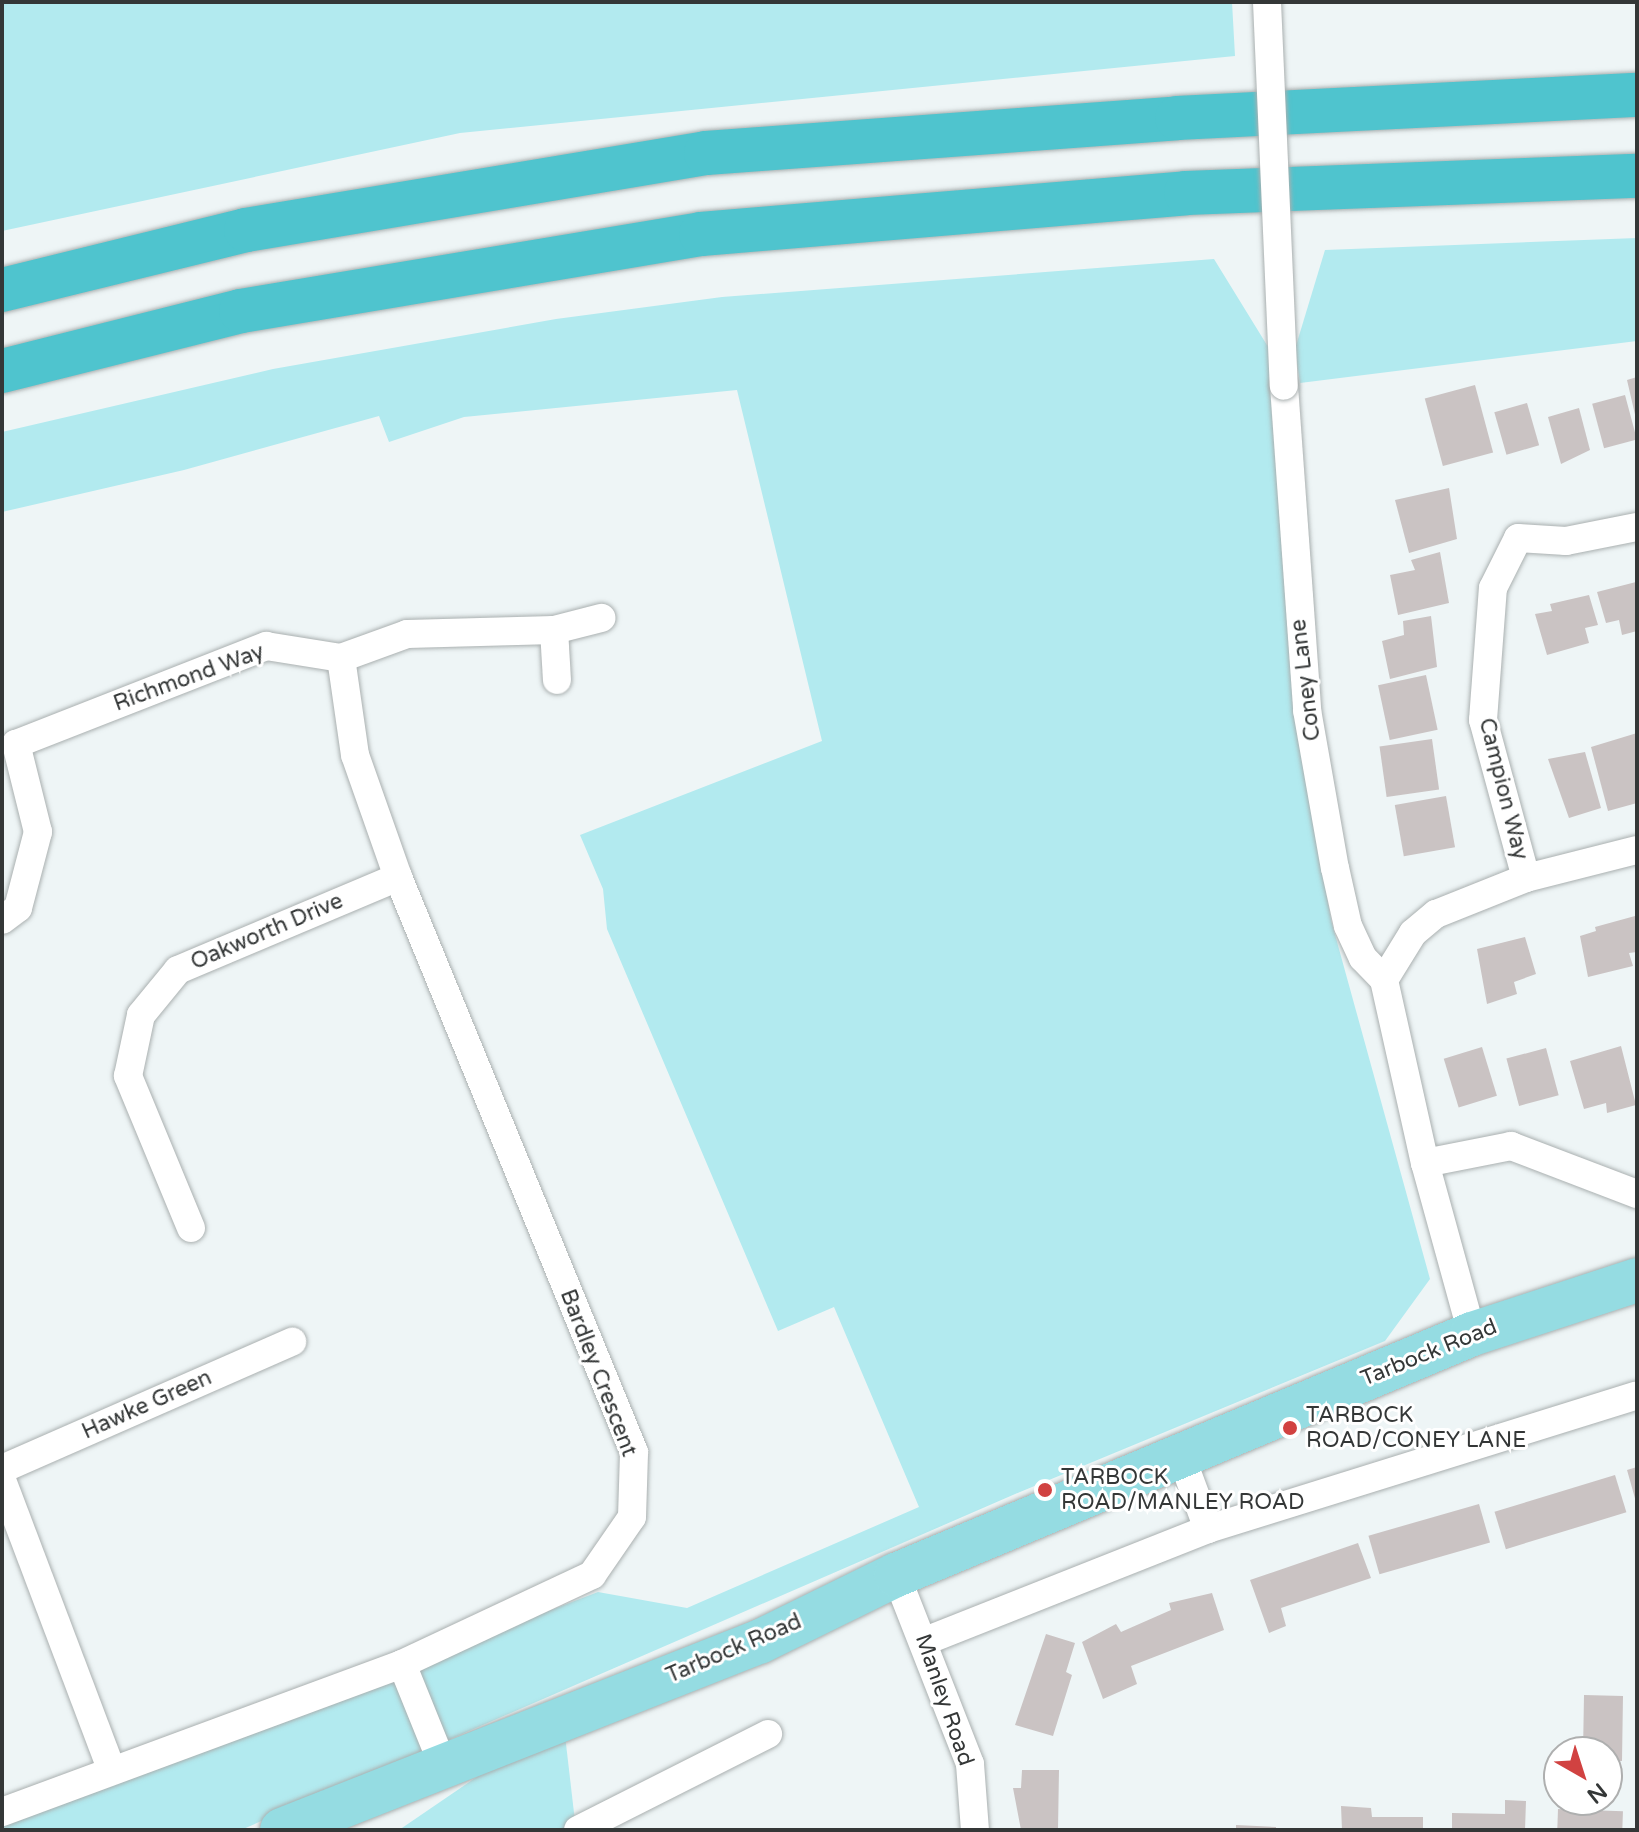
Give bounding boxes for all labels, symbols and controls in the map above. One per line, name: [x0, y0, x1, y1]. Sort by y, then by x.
street label: Coney Lane: [1285, 618, 1327, 742]
street label: Richmond Way: [110, 639, 268, 717]
street label: Campion Way: [1473, 715, 1533, 863]
street label: Oakworth Drive: [187, 888, 347, 976]
street label: Bardley Crescent: [554, 1286, 642, 1460]
street label: Tarbock Road: [1357, 1314, 1501, 1392]
street label: Hawke Green: [78, 1365, 216, 1445]
place label: TARBOCK ROAD/CONEY LANE: [1306, 1402, 1526, 1454]
marker: TARBOCK ROAD/CONEY LANE: [1281, 1419, 1299, 1437]
place label: TARBOCK ROAD/MANLEY ROAD: [1061, 1464, 1305, 1516]
marker: TARBOCK ROAD/MANLEY ROAD: [1036, 1481, 1054, 1499]
street label: Tarbock Road: [662, 1609, 806, 1689]
street label: Manley Road: [909, 1631, 979, 1769]
north arrow: [1543, 1736, 1623, 1816]
text: N: [1582, 1777, 1612, 1809]

